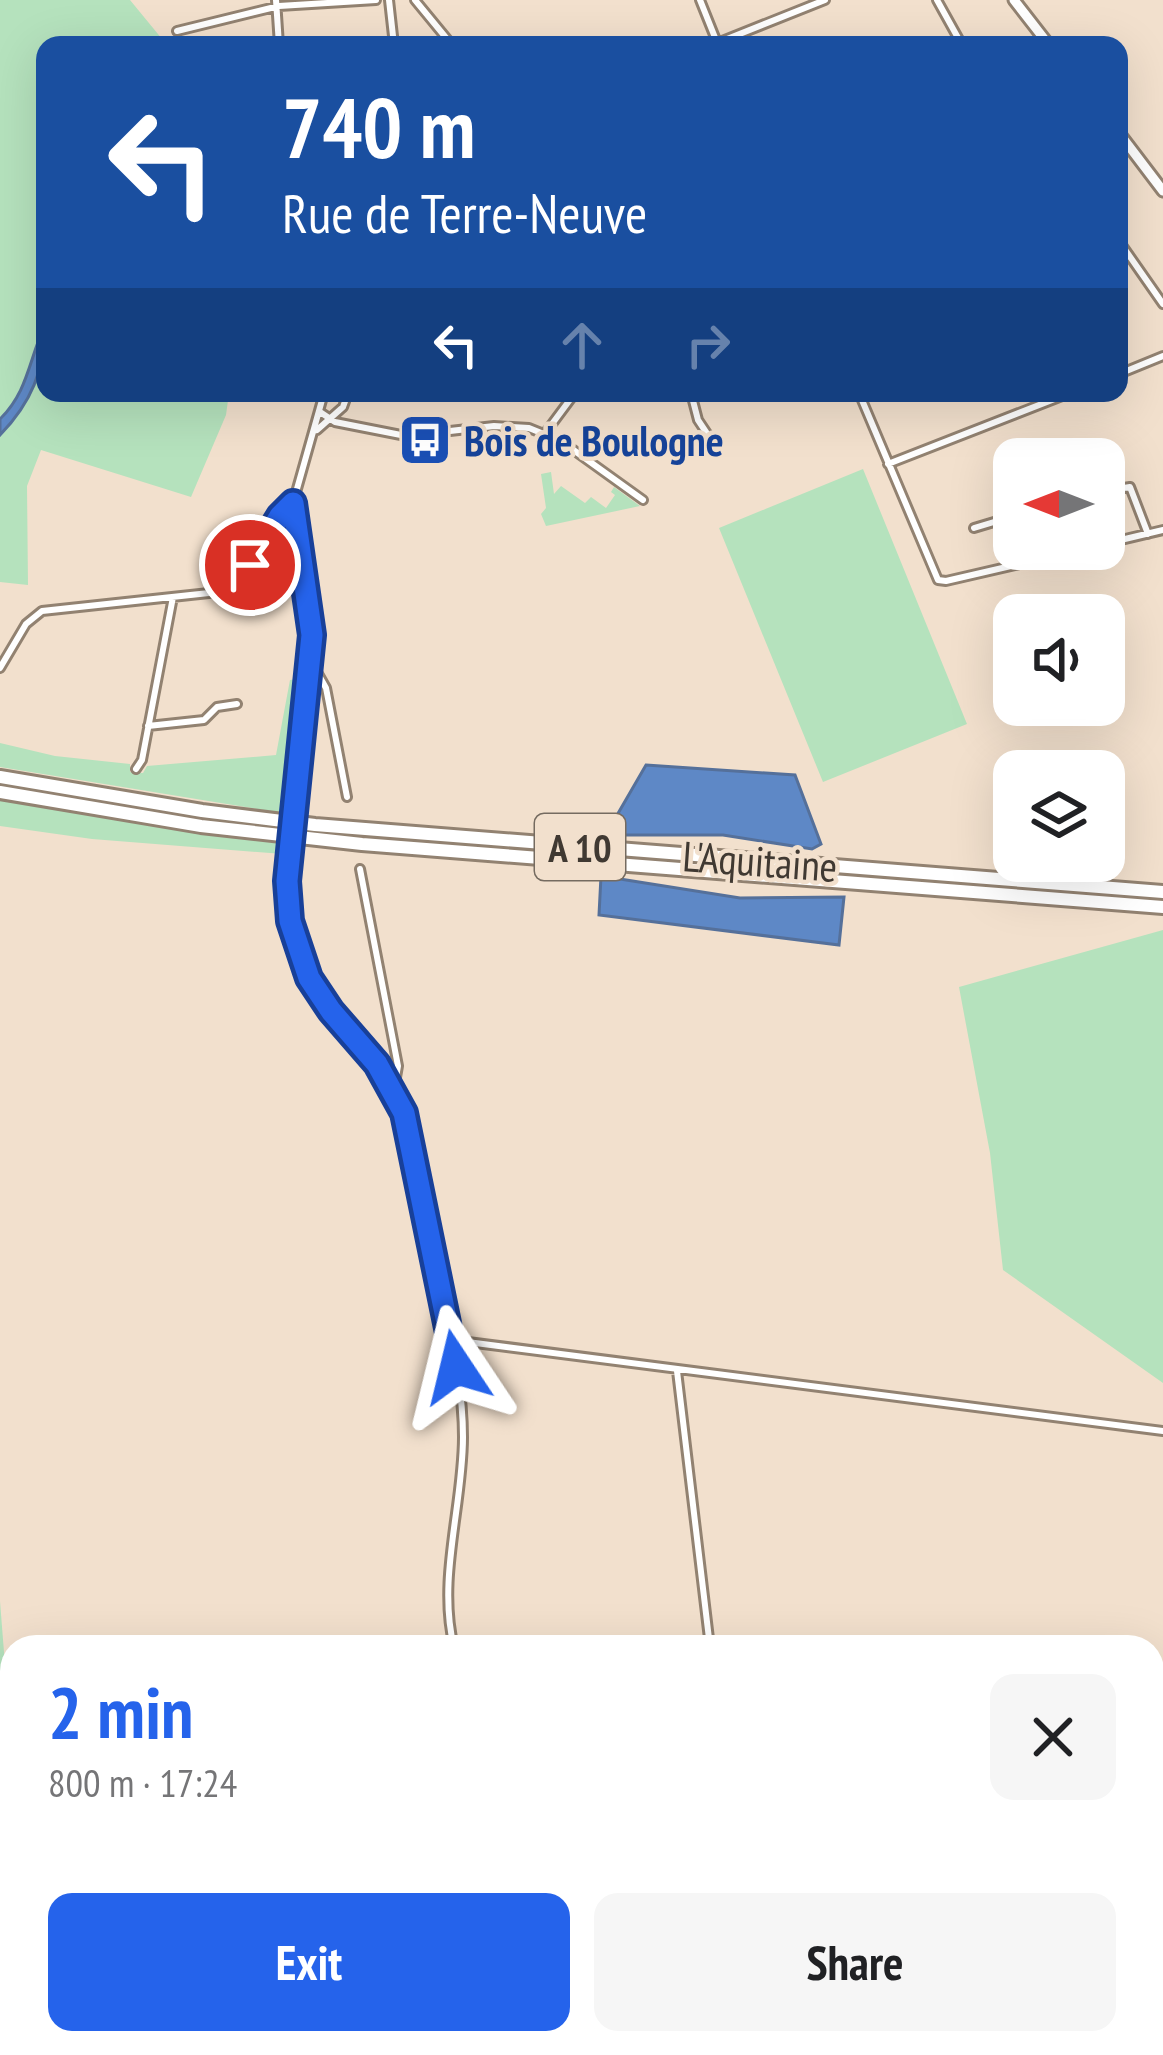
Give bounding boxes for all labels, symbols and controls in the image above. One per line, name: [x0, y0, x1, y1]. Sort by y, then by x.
text: 740 m: [282, 72, 475, 181]
icon: left: [84, 84, 240, 240]
text: Rue de Terre-Neuve: [282, 178, 647, 248]
icon: left: [423, 312, 489, 378]
icon: ahead: [549, 312, 615, 378]
icon: right: [675, 312, 741, 378]
bus stop icon: Bois de Boulogne: [397, 412, 453, 468]
place label: Bois de Boulogne: [464, 413, 724, 468]
north arrow: [993, 438, 1125, 570]
map controls: [993, 438, 1125, 882]
pin: [199, 514, 301, 616]
icon: arrive: [217, 532, 283, 598]
button: sound: [993, 594, 1125, 726]
button: layers: [993, 750, 1125, 882]
road number: A 10: [535, 814, 625, 880]
street label: L'Aquitaine: [681, 828, 839, 894]
position arrow: [393, 1304, 519, 1430]
text: 2 min: [48, 1665, 193, 1758]
button: close: [990, 1674, 1116, 1800]
text: 800 m · 17:24: [48, 1757, 237, 1808]
button: Exit: [48, 1893, 570, 2031]
button: Share: [594, 1893, 1116, 2031]

